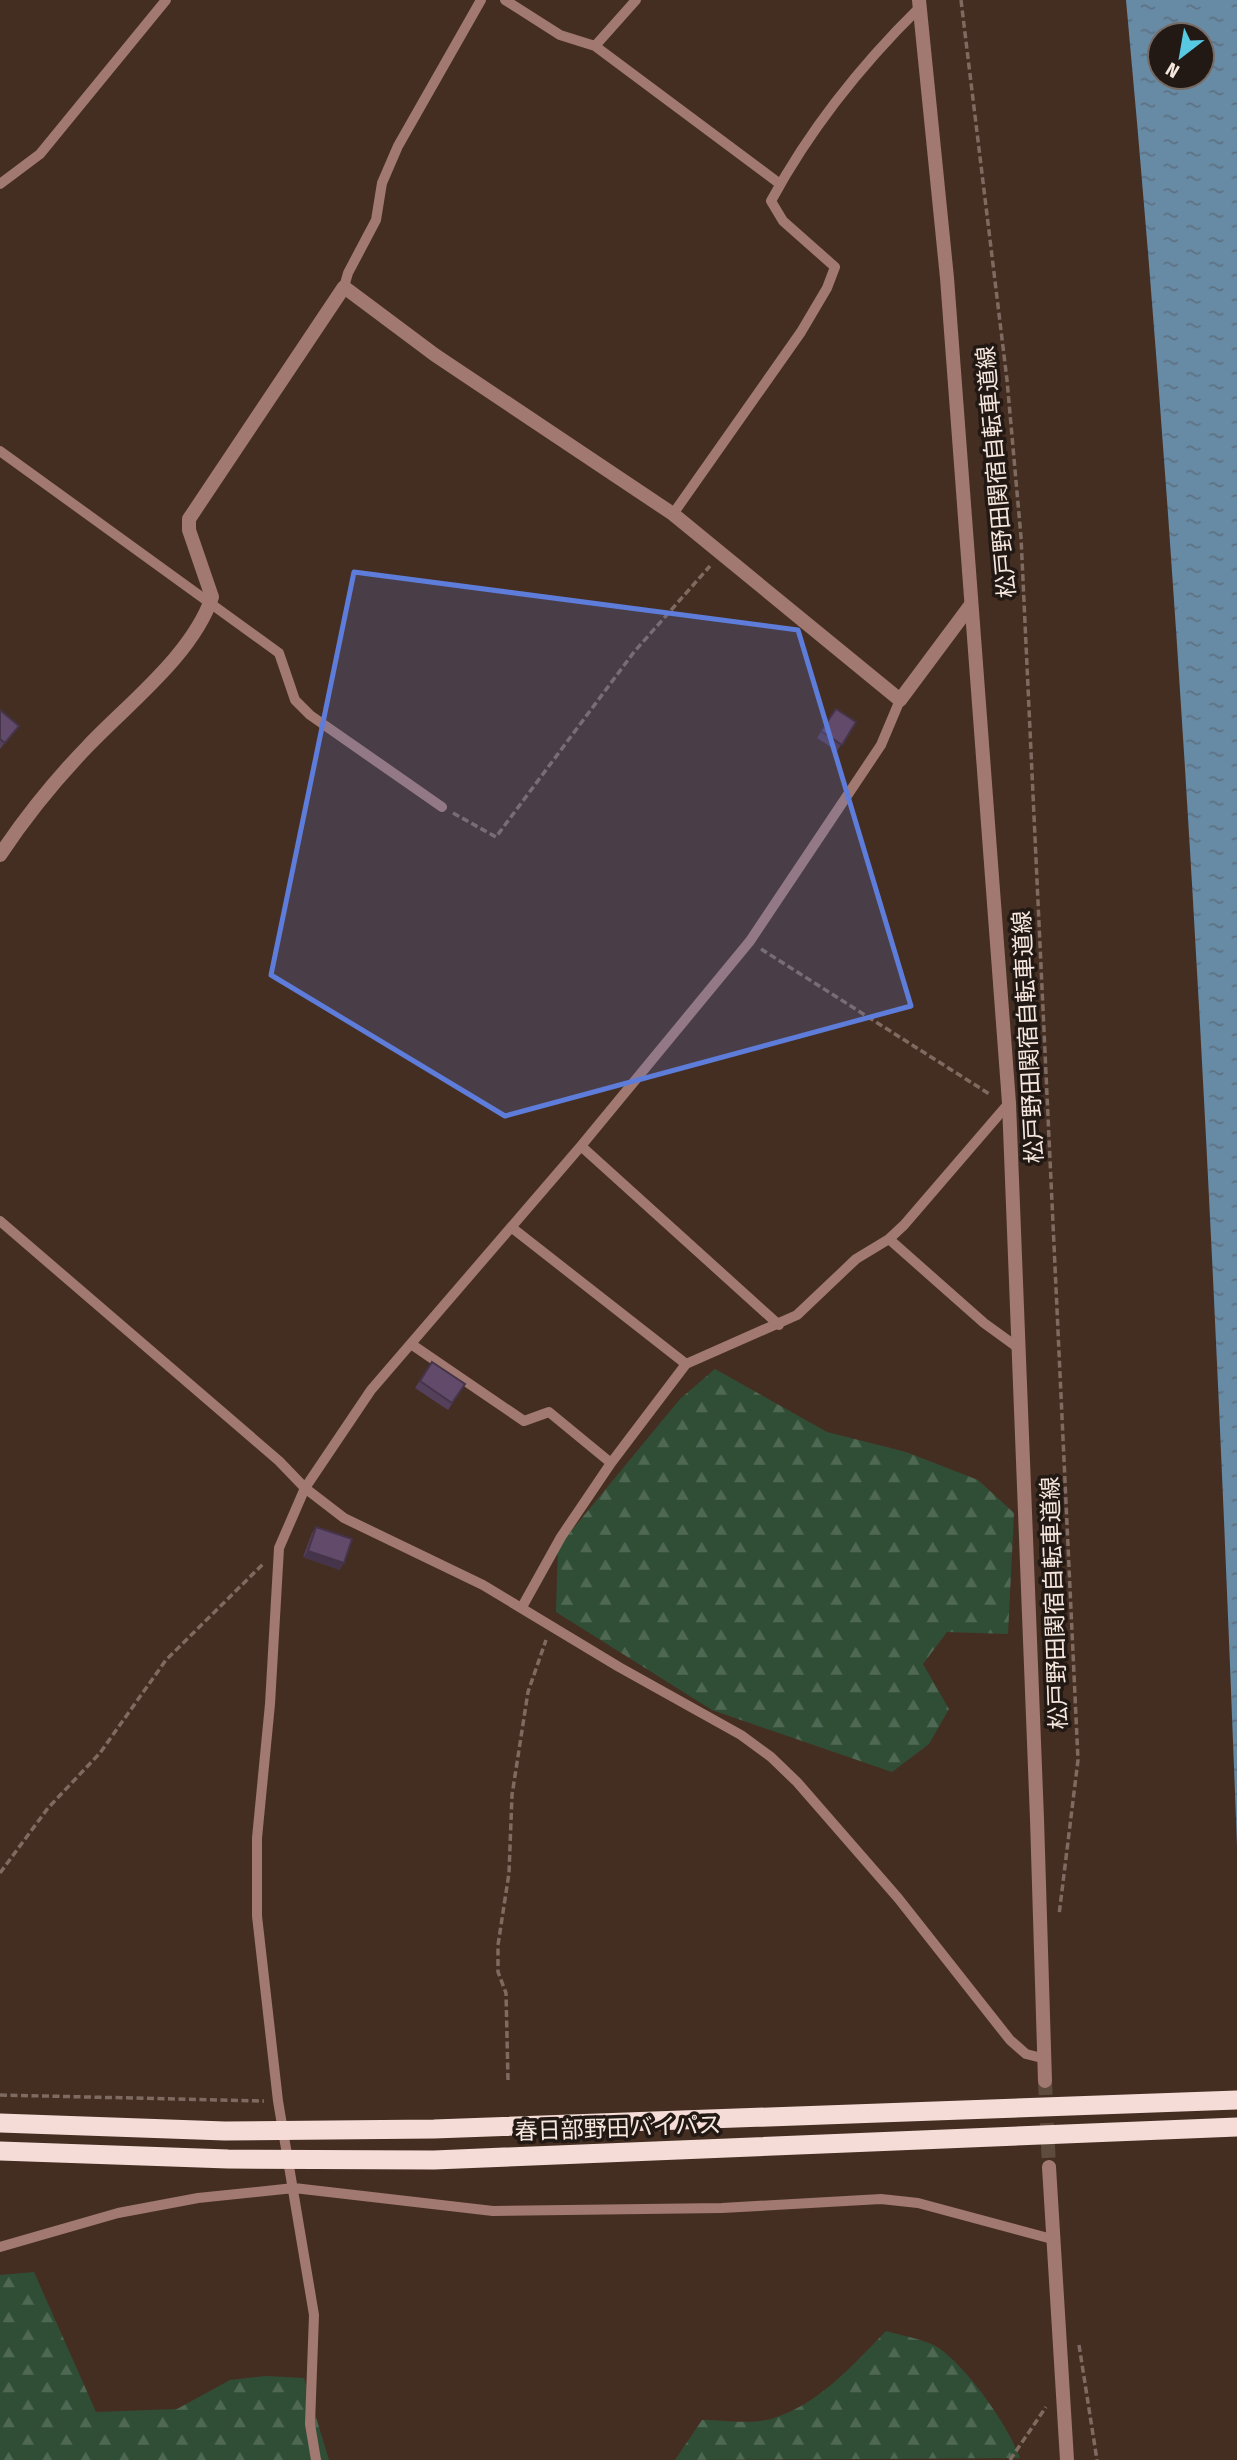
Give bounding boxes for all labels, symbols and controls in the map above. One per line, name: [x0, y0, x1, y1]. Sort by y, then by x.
north arrow: [1146, 21, 1216, 91]
text: N: [1162, 57, 1183, 83]
street label: 松戸野田関宿自転車道線: [971, 345, 1021, 599]
street label: 松戸野田関宿自転車道線: [1007, 910, 1049, 1164]
street label: 松戸野田関宿自転車道線: [1036, 1476, 1072, 1730]
street label: 春日部野田バイパス: [514, 2110, 722, 2146]

